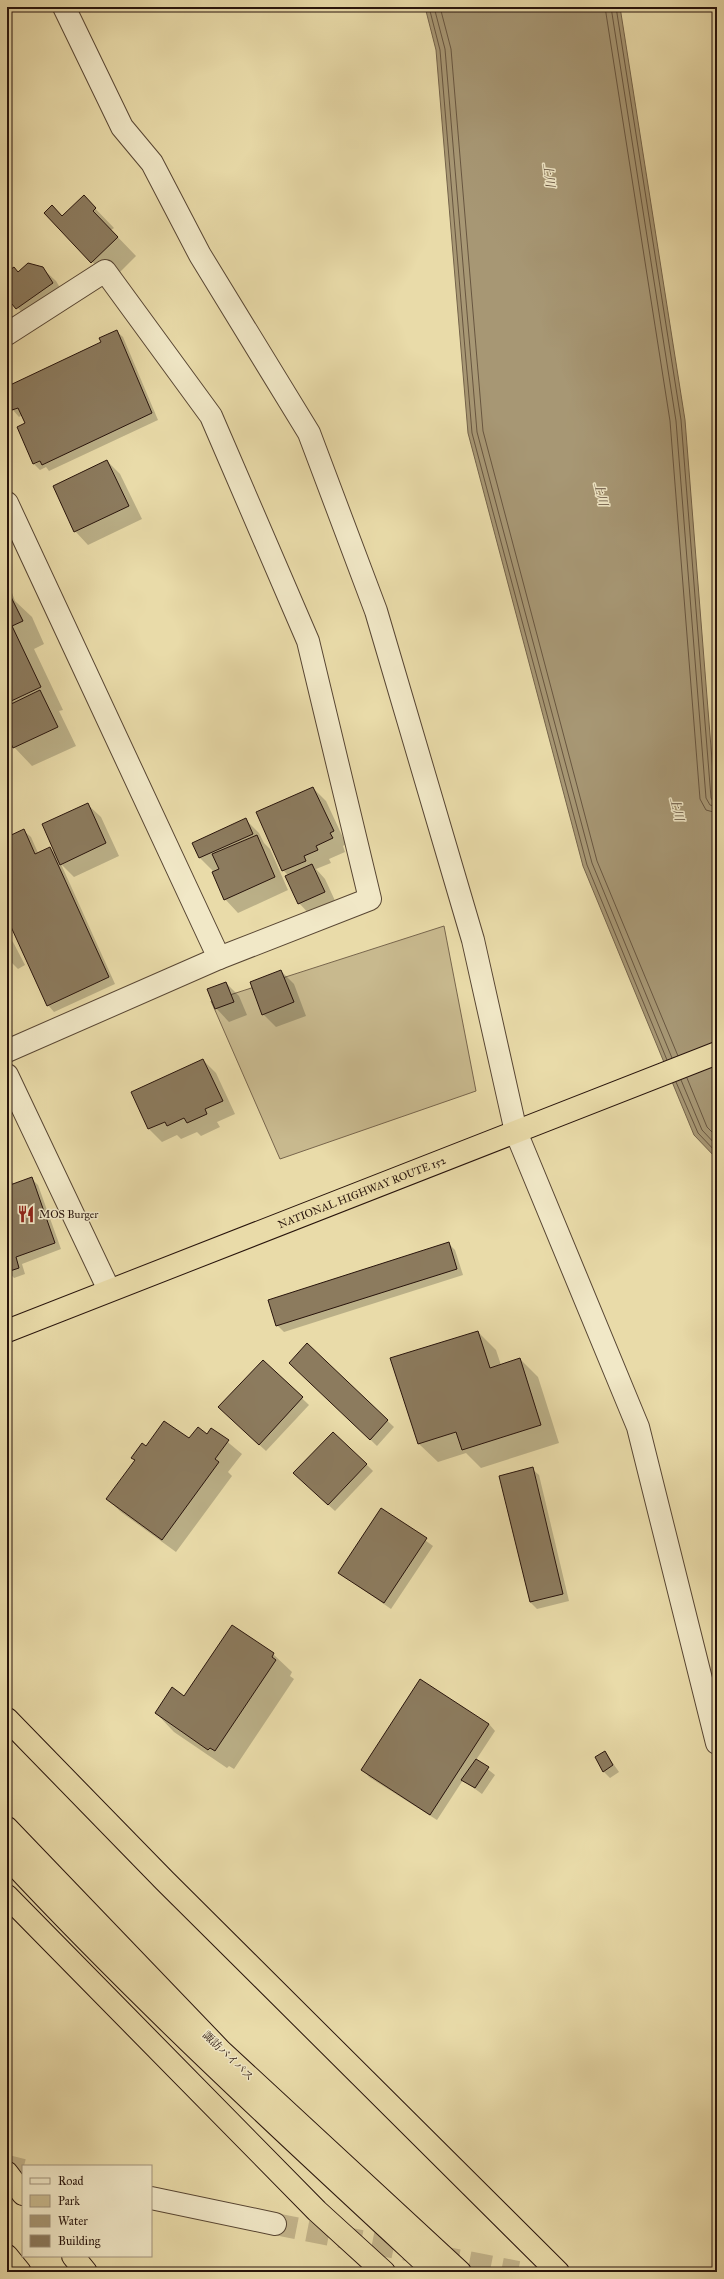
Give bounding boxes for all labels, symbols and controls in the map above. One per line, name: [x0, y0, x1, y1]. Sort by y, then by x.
water label: 上川: [541, 162, 558, 190]
water label: 上川: [591, 481, 611, 509]
water label: 上川: [667, 796, 687, 824]
street label: NATIONAL HIGHWAY ROUTE 152: [276, 1153, 448, 1231]
restaurant icon: MOS Burger: [16, 1204, 36, 1224]
place label: MOS Burger: [39, 1208, 99, 1221]
street label: 諏訪バイパス: [200, 2028, 256, 2084]
legend: [22, 2165, 152, 2257]
text: Road: [58, 2174, 84, 2188]
text: Park: [58, 2194, 80, 2208]
text: Water: [58, 2214, 88, 2228]
text: Building: [58, 2234, 101, 2249]

